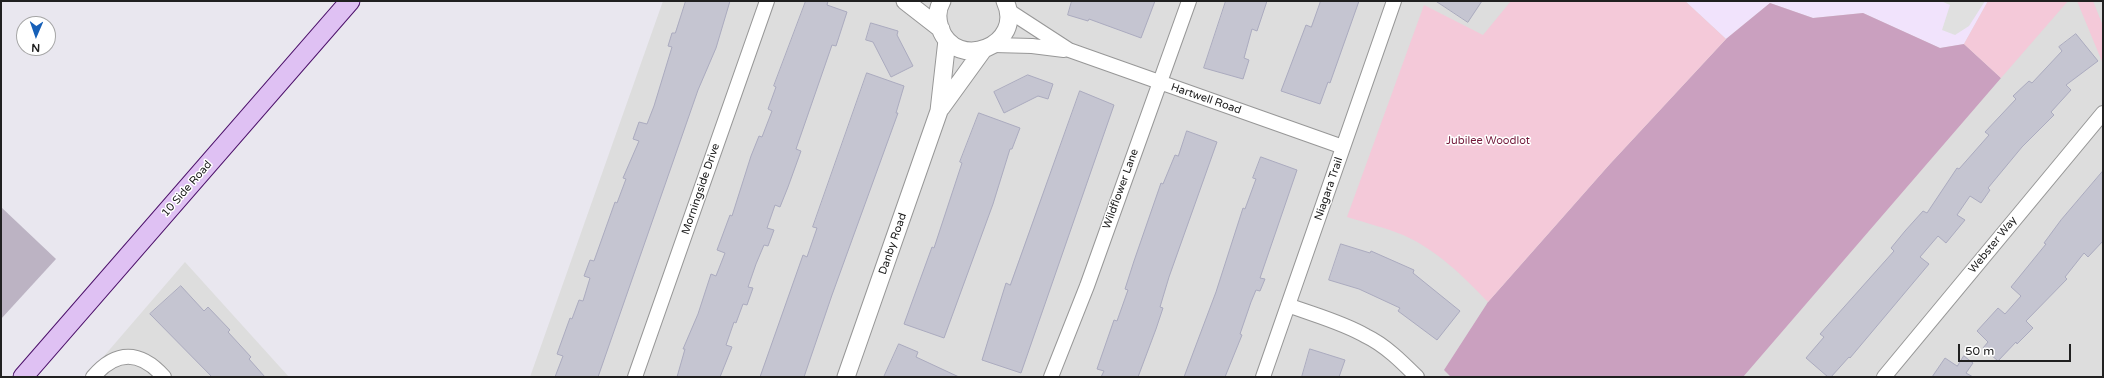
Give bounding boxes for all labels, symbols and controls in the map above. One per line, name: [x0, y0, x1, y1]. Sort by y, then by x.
north arrow: [16, 16, 56, 56]
text: N: [31, 41, 40, 54]
street label: Hartwell Road: [1169, 81, 1243, 117]
park label: Jubilee Woodlot: [1446, 134, 1530, 148]
street label: Morningside Drive: [679, 142, 723, 236]
street label: Wildflower Lane: [1100, 147, 1142, 231]
street label: Niagara Trail: [1312, 156, 1346, 222]
street label: 10 Side Road: [159, 158, 215, 220]
street label: Danby Road: [876, 211, 910, 277]
street label: Webster Way: [1966, 214, 2020, 276]
scale bar: [1960, 336, 2073, 362]
text: 50 m: [1965, 344, 1994, 358]

